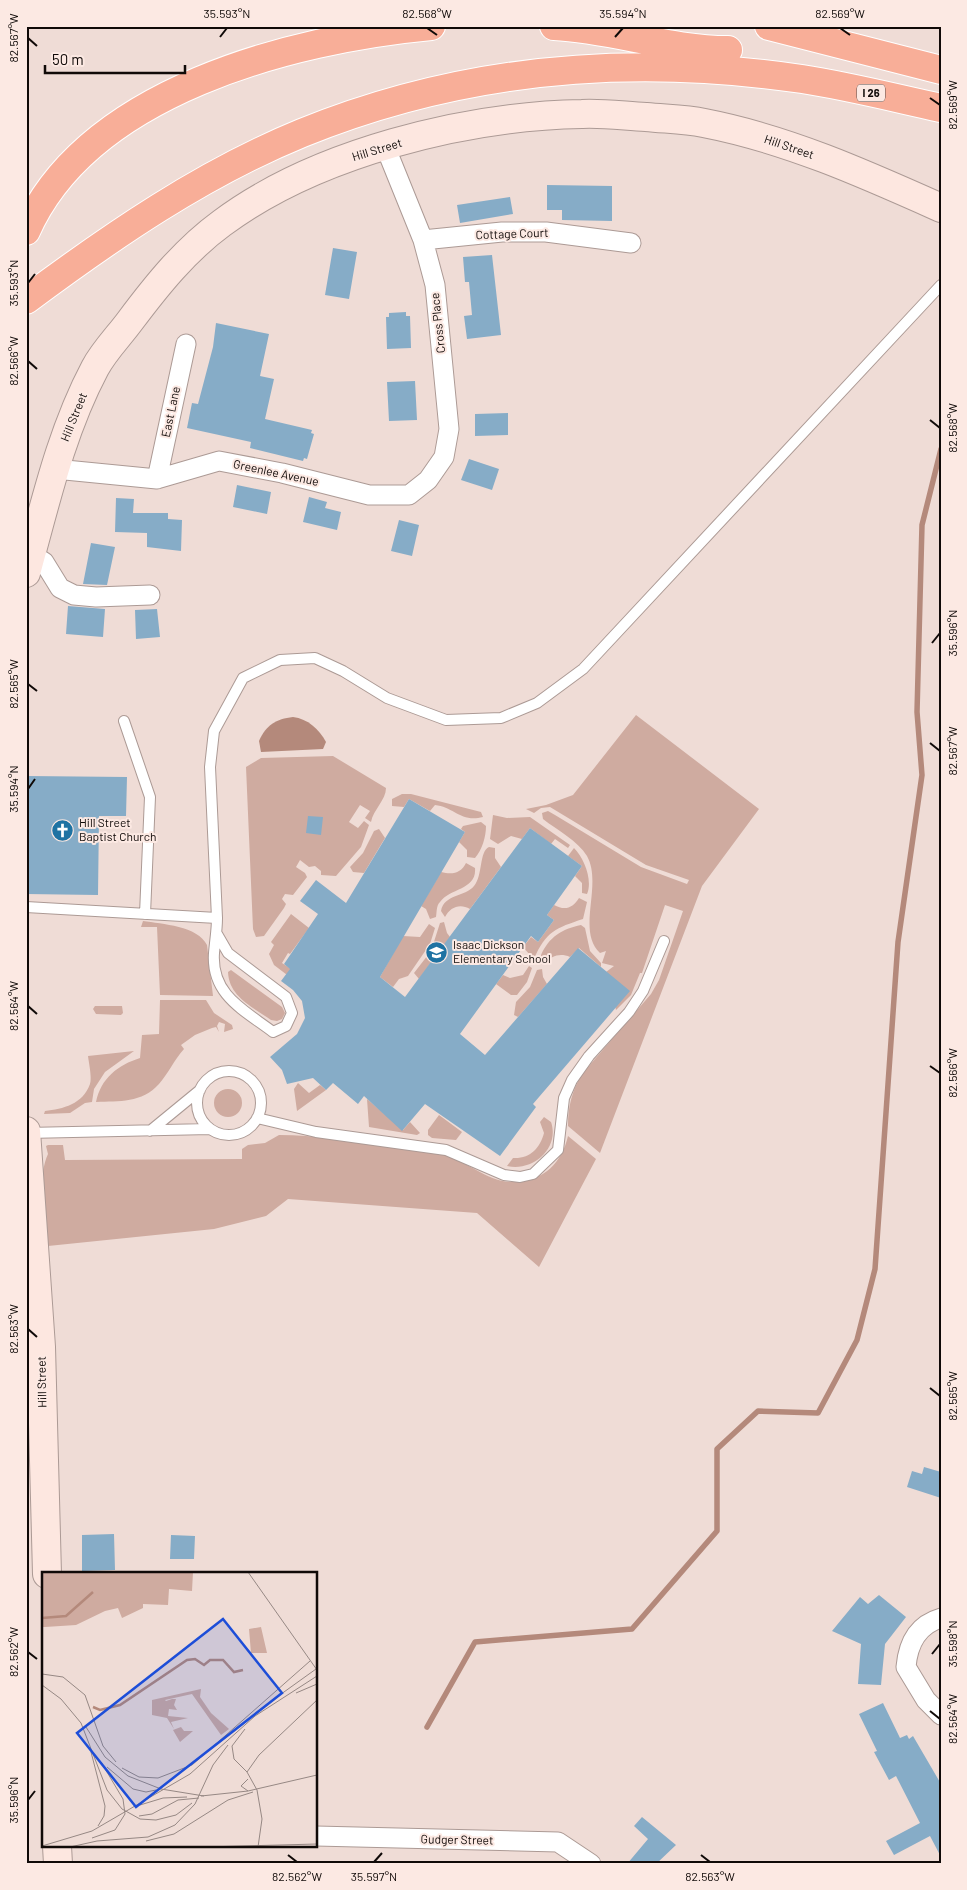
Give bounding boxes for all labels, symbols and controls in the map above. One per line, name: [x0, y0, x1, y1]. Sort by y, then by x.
text: 35.593°N: [204, 6, 250, 20]
text: 82.568°W: [402, 6, 452, 20]
text: 35.594°N: [599, 6, 647, 20]
text: 82.569°W: [815, 6, 865, 20]
text: 82.567°W: [6, 13, 20, 63]
scale bar: [45, 42, 185, 74]
text: 50 m: [52, 50, 84, 68]
text: 82.569°W: [945, 80, 959, 130]
road number: I 26: [857, 85, 885, 102]
street label: Hill Street: [763, 131, 816, 161]
street label: Hill Street: [350, 135, 403, 163]
street label: Cottage Court: [475, 225, 549, 241]
text: 35.593°N: [6, 260, 20, 306]
street label: Cross Place: [427, 292, 447, 354]
text: 82.566°W: [6, 336, 20, 386]
street label: East Lane: [158, 385, 182, 439]
street label: Hill Street: [57, 390, 89, 443]
text: 82.568°W: [945, 403, 959, 453]
street label: Greenlee Avenue: [232, 456, 320, 488]
text: 35.596°N: [945, 610, 959, 656]
text: 82.565°W: [6, 659, 20, 709]
text: 82.567°W: [945, 726, 959, 776]
text: 35.594°N: [6, 765, 20, 813]
place label: Hill Street Baptist Church: [79, 815, 156, 843]
church icon: Hill Street Baptist Church: [51, 818, 75, 842]
place label: Isaac Dickson Elementary School: [453, 937, 551, 965]
school or university icon: Isaac Dickson Elementary School: [425, 940, 449, 964]
text: 82.564°W: [6, 980, 20, 1031]
text: 82.566°W: [945, 1048, 959, 1098]
text: 82.563°W: [6, 1304, 20, 1354]
street label: Hill Street: [34, 1356, 48, 1408]
text: 82.565°W: [945, 1371, 959, 1421]
inset map: [42, 1572, 318, 1848]
text: 35.598°N: [945, 1620, 959, 1668]
text: 82.562°W: [6, 1627, 20, 1677]
text: 82.564°W: [945, 1693, 959, 1744]
text: 35.596°N: [6, 1777, 20, 1823]
street label: Gudger Street: [421, 1831, 493, 1847]
text: 82.562°W: [272, 1869, 322, 1883]
text: 35.597°N: [351, 1869, 397, 1883]
text: 82.563°W: [685, 1869, 735, 1883]

